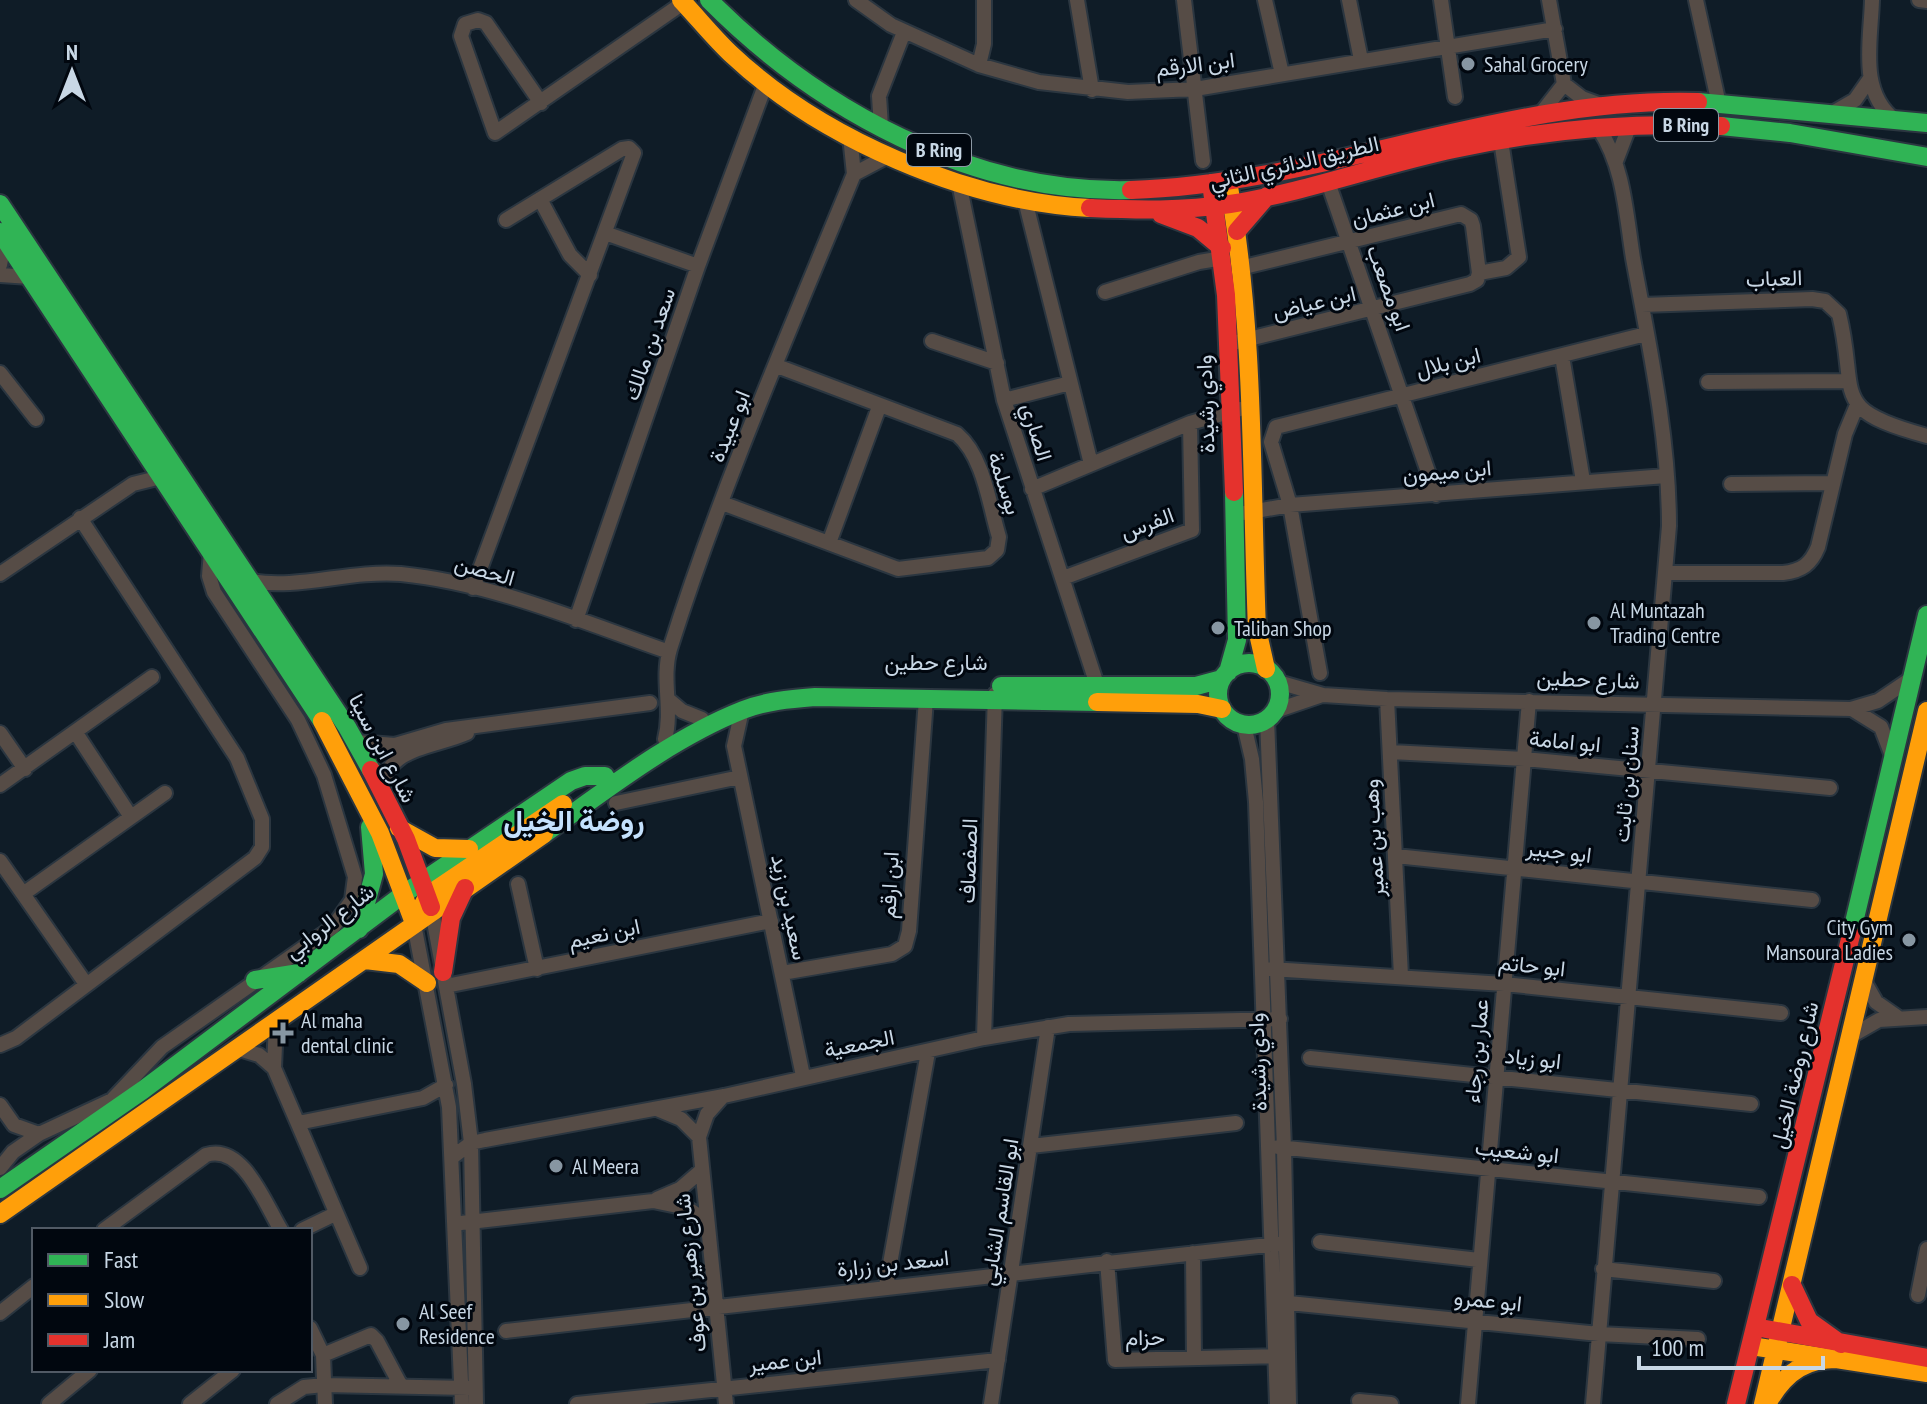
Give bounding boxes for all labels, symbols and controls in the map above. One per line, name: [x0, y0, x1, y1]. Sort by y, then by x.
north arrow: [32, 32, 112, 112]
text: N: [66, 38, 78, 66]
street label: ابن الارقم: [1154, 45, 1236, 84]
place label: Sahal Grocery: [1484, 50, 1588, 78]
marker: Sahal Grocery: [1459, 55, 1477, 73]
road number: B Ring: [1654, 109, 1718, 141]
street label: الطريق الدائري الثاني: [1207, 129, 1383, 200]
road number: B Ring: [907, 134, 971, 166]
street label: ابن عثمان: [1348, 185, 1438, 233]
street label: ابو مصعب: [1360, 241, 1418, 335]
street label: العباب: [1745, 263, 1803, 293]
street label: ابن عياض: [1270, 279, 1358, 325]
street label: سعد بن مالك: [617, 284, 681, 404]
street label: ابن بلال: [1413, 340, 1483, 384]
street label: وادي رشيدة: [1189, 354, 1226, 454]
street label: ابو عبيدة: [702, 386, 756, 466]
street label: الصاري: [1010, 400, 1059, 466]
street label: بوسلمة: [982, 448, 1028, 518]
street label: ابن ميمون: [1401, 453, 1493, 489]
street label: الفرس: [1116, 500, 1178, 546]
street label: الحصن: [452, 548, 518, 592]
place label: Al Muntazah Trading Centre: [1610, 596, 1720, 649]
place label: Taliban Shop: [1234, 614, 1332, 642]
marker: Al Muntazah Trading Centre: [1585, 614, 1603, 632]
marker: Taliban Shop: [1209, 619, 1227, 637]
street label: شارع حطين: [884, 648, 988, 677]
street label: شارع حطين: [1536, 663, 1640, 696]
street label: شارع ابن سينا: [342, 689, 423, 808]
street label: ابو امامة: [1528, 724, 1602, 758]
street label: سنان بن ثابت: [1607, 724, 1645, 844]
street label: وهب بن عمير: [1356, 778, 1390, 899]
district label: روضة الخيل: [503, 800, 645, 839]
street label: الصفصاف: [953, 818, 983, 904]
street label: ابو جبير: [1524, 833, 1593, 869]
street label: ابن ارقم: [873, 851, 906, 919]
street label: سعيد بن زيد: [765, 852, 815, 962]
street label: شارع الروابي: [279, 877, 383, 969]
street label: ابن نعيم: [565, 912, 643, 955]
place label: City Gym Mansoura Ladies: [1766, 913, 1893, 966]
marker: City Gym Mansoura Ladies: [1900, 931, 1918, 949]
street label: ابو حاتم: [1497, 948, 1567, 983]
street label: عمار بن رجاء: [1458, 998, 1494, 1104]
street label: شارع روضة الخيل: [1763, 999, 1826, 1152]
place label: Al maha dental clinic: [301, 1006, 394, 1059]
street label: وادي رشيدة: [1241, 1012, 1278, 1112]
marker: Al maha dental clinic: [272, 1022, 294, 1044]
street label: الجمعية: [821, 1022, 897, 1064]
street label: ابو زياد: [1503, 1041, 1563, 1075]
street label: ابو شعيب: [1474, 1133, 1560, 1169]
street label: ابو القاسم الشابي: [974, 1136, 1029, 1288]
place label: Al Meera: [572, 1152, 639, 1180]
marker: Al Meera: [547, 1157, 565, 1175]
street label: شارع زهير بن عوف: [668, 1192, 713, 1354]
legend: [32, 1228, 312, 1372]
street label: اسعد بن زرارة: [835, 1243, 951, 1283]
text: Fast: [104, 1244, 139, 1275]
street label: ابو عمرو: [1453, 1283, 1523, 1317]
text: Slow: [104, 1284, 145, 1315]
place label: Al Seef Residence: [419, 1297, 495, 1350]
marker: Al Seef Residence: [394, 1315, 412, 1333]
scale bar: [1639, 1320, 1823, 1370]
street label: حزام: [1125, 1323, 1165, 1352]
text: Jam: [103, 1324, 135, 1355]
text: 100 m: [1651, 1332, 1704, 1363]
street label: ابن عمير: [746, 1342, 823, 1378]

